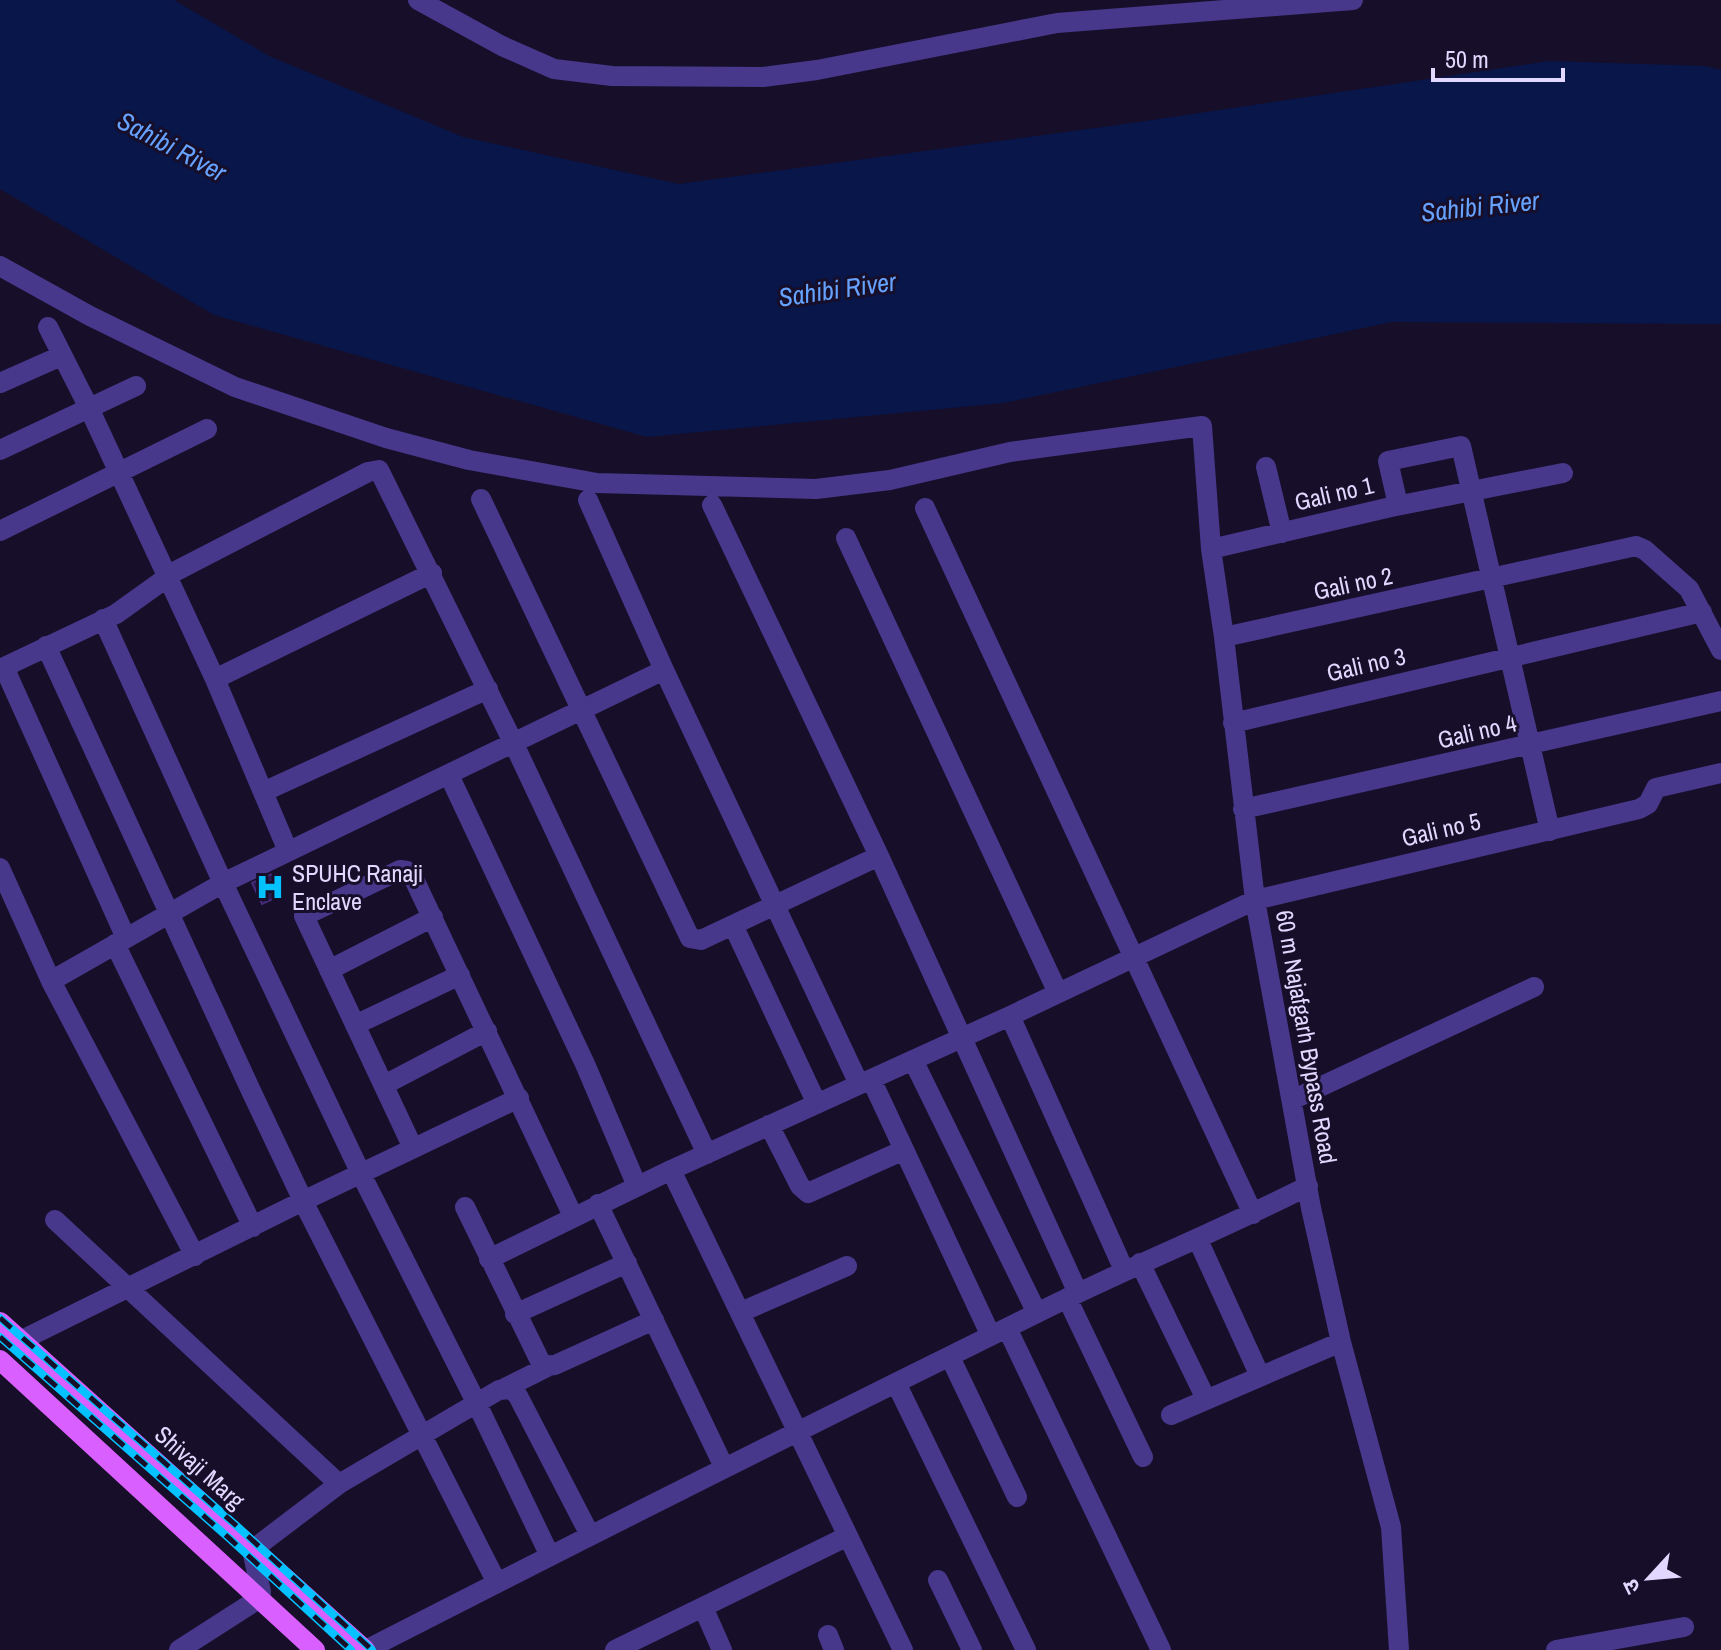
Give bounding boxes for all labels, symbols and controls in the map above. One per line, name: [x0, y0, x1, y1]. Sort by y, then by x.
scale bar: [1433, 32, 1563, 82]
text: 50 m: [1445, 43, 1489, 75]
water label: Sahibi River: [111, 103, 233, 190]
water label: Sahibi River: [1419, 182, 1542, 230]
water label: Sahibi River: [776, 263, 899, 315]
street label: Gali no 1: [1291, 468, 1377, 518]
street label: Gali no 2: [1311, 559, 1395, 607]
street label: Gali no 3: [1323, 639, 1409, 689]
street label: Gali no 4: [1434, 706, 1520, 756]
street label: Gali no 5: [1398, 804, 1484, 854]
place label: SPUHC Ranaji Enclave: [292, 857, 423, 917]
hospital icon: SPUHC Ranaji Enclave: [255, 872, 285, 902]
street label: 60 m Najafgarh Bypass Road: [1269, 908, 1345, 1166]
street label: Shivaji Marg: [148, 1418, 252, 1516]
north arrow: [1609, 1538, 1689, 1618]
text: उ: [1614, 1573, 1647, 1599]

